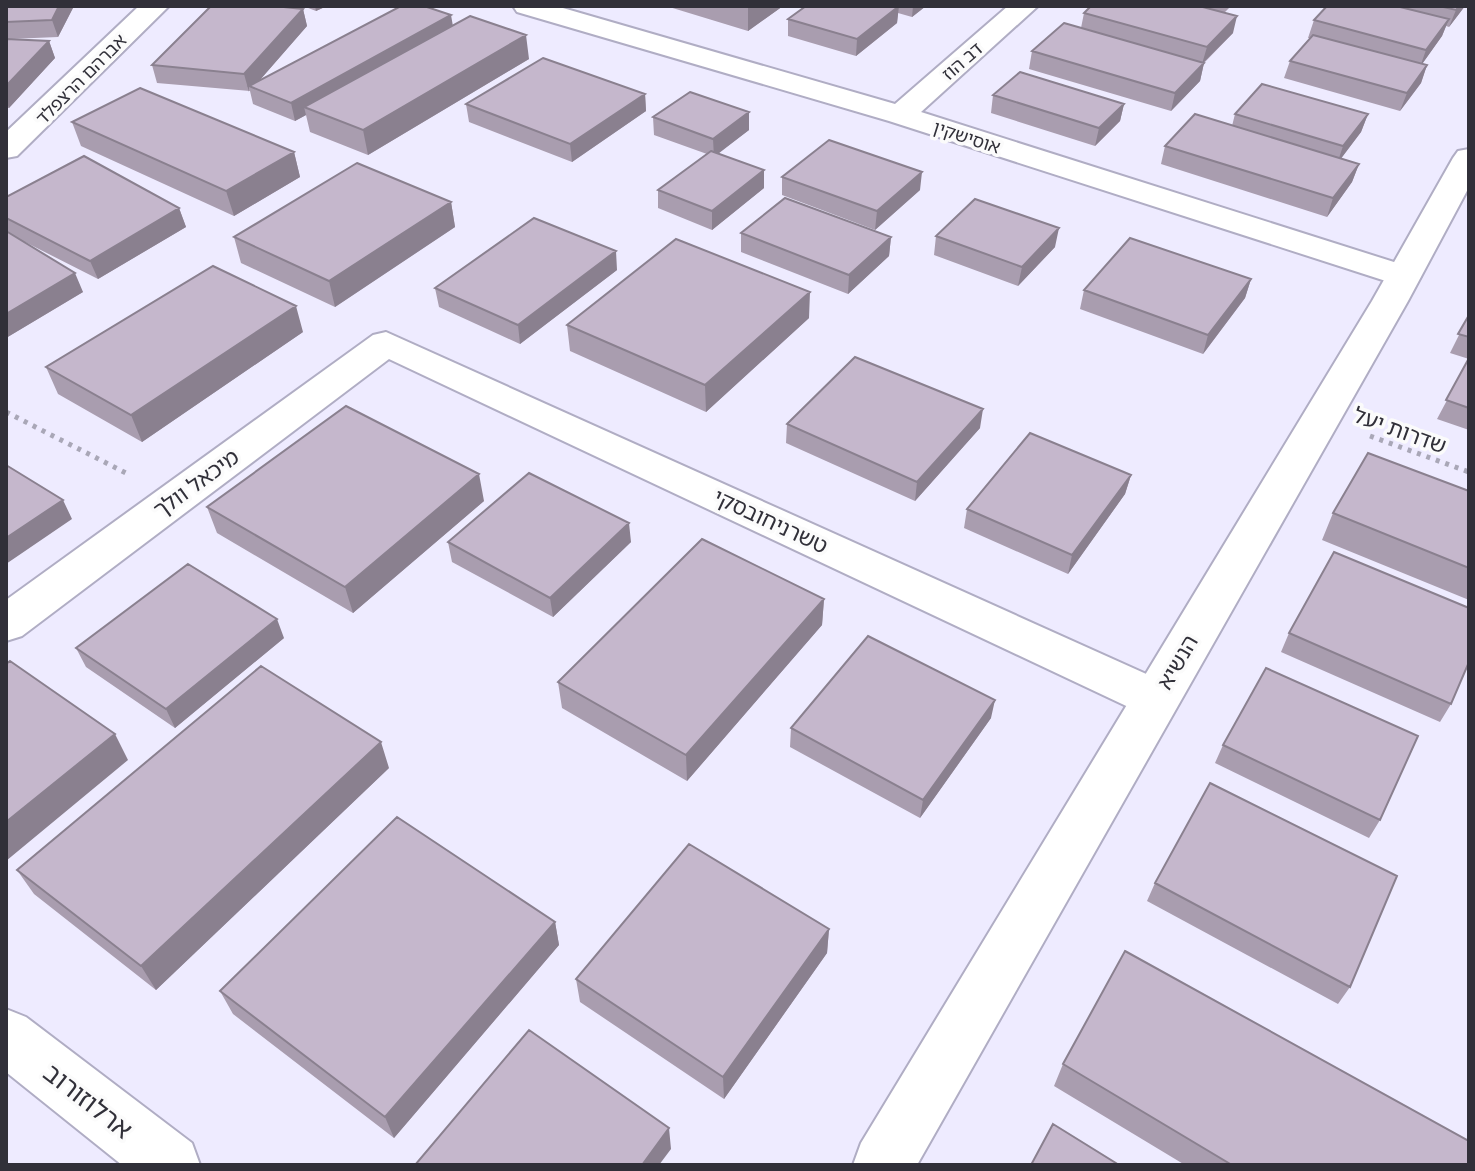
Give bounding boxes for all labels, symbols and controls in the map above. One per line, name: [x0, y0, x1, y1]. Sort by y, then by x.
street label: אברהם הרצפלד: [31, 29, 131, 129]
street label: דב הוז: [937, 37, 987, 85]
street label: אוסישקין: [931, 115, 1003, 159]
street label: שדרות יעל: [1350, 400, 1450, 460]
street label: מיכאל וולך: [148, 443, 244, 523]
street label: טשרניחובסקי: [709, 482, 833, 560]
street label: הנשיא: [1150, 630, 1204, 694]
street label: ארלוזורוב: [37, 1056, 139, 1146]

